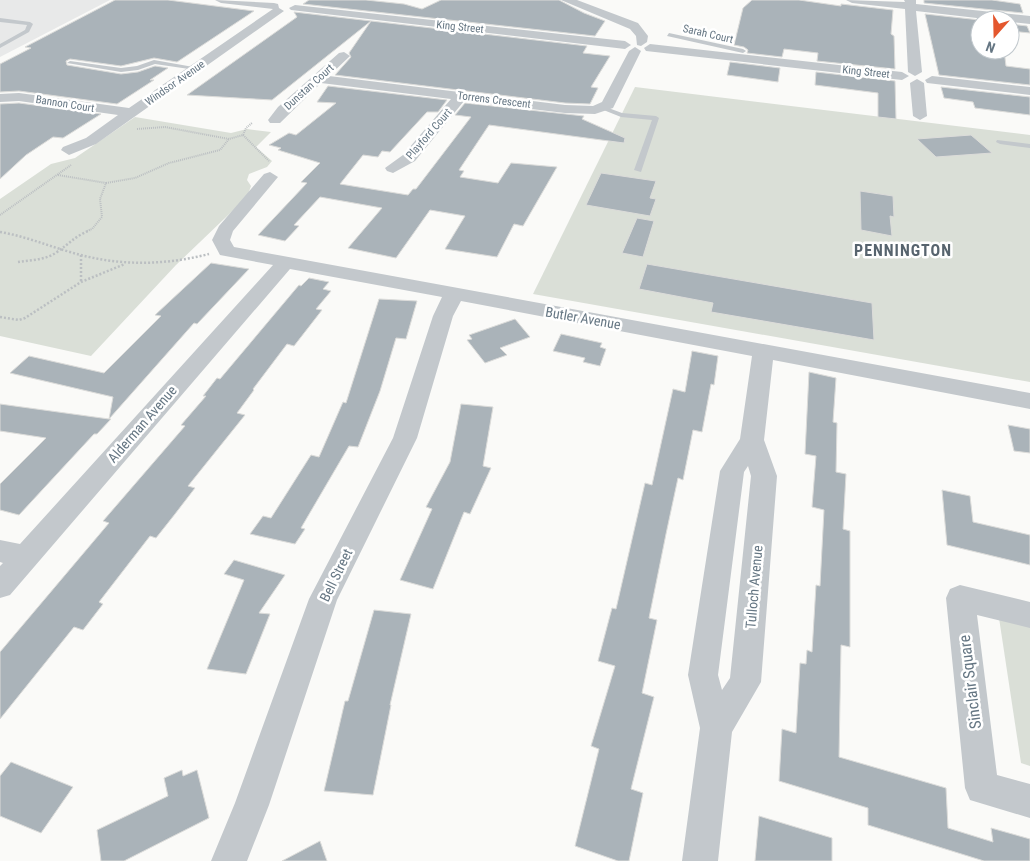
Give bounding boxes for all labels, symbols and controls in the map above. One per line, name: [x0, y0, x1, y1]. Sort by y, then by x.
north arrow: [970, 10, 1020, 60]
street label: King Street: [436, 18, 484, 36]
street label: Sarah Court: [682, 22, 734, 46]
text: N: [984, 38, 997, 56]
street label: Windsor Avenue: [143, 58, 207, 108]
street label: Dunstan Court: [282, 61, 336, 113]
street label: King Street: [842, 63, 890, 81]
street label: Torrens Crescent: [457, 89, 531, 111]
street label: Bannon Court: [35, 93, 95, 115]
street label: Playford Court: [404, 106, 454, 162]
district label: PENNINGTON: [854, 241, 952, 260]
street label: Butler Avenue: [544, 304, 622, 333]
street label: Alderman Avenue: [104, 382, 180, 466]
street label: Tulloch Avenue: [742, 544, 766, 629]
street label: Bell Street: [316, 546, 356, 604]
street label: Sinclair Square: [955, 634, 985, 730]

